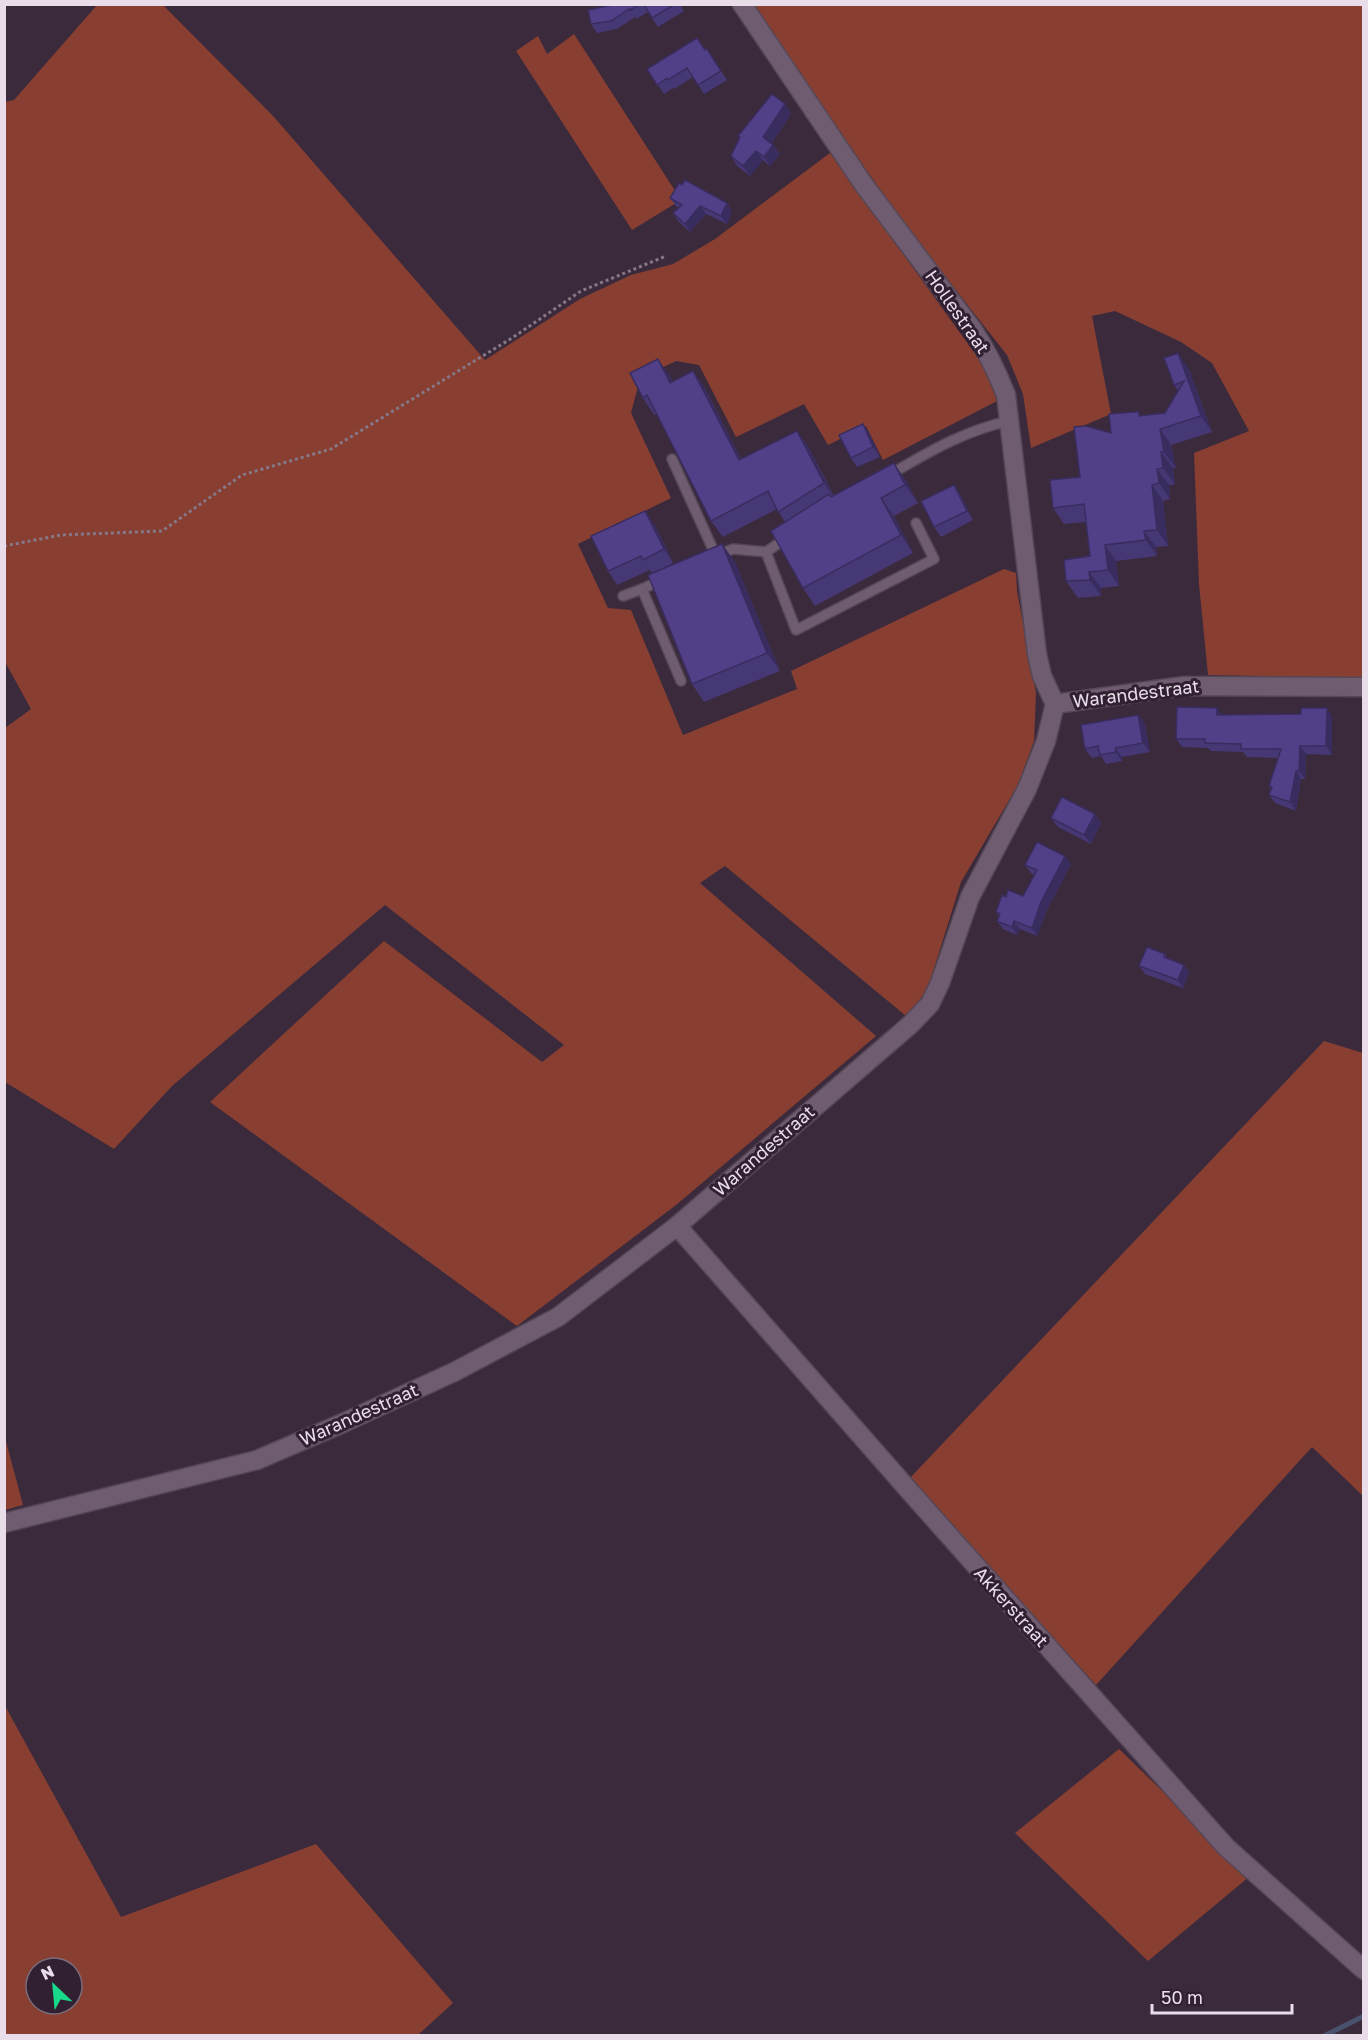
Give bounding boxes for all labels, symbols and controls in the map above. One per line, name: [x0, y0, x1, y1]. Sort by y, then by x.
street label: Hollestraat: [921, 265, 995, 358]
street label: Warandestraat: [1071, 674, 1200, 712]
street label: Warandestraat: [708, 1100, 819, 1200]
street label: Warandestraat: [296, 1378, 421, 1450]
street label: Akkerstraat: [970, 1562, 1054, 1651]
north arrow: [24, 1956, 84, 2016]
text: N: [38, 1961, 57, 1984]
scale bar: [1152, 1977, 1292, 2015]
text: 50 m: [1161, 1986, 1203, 2008]

